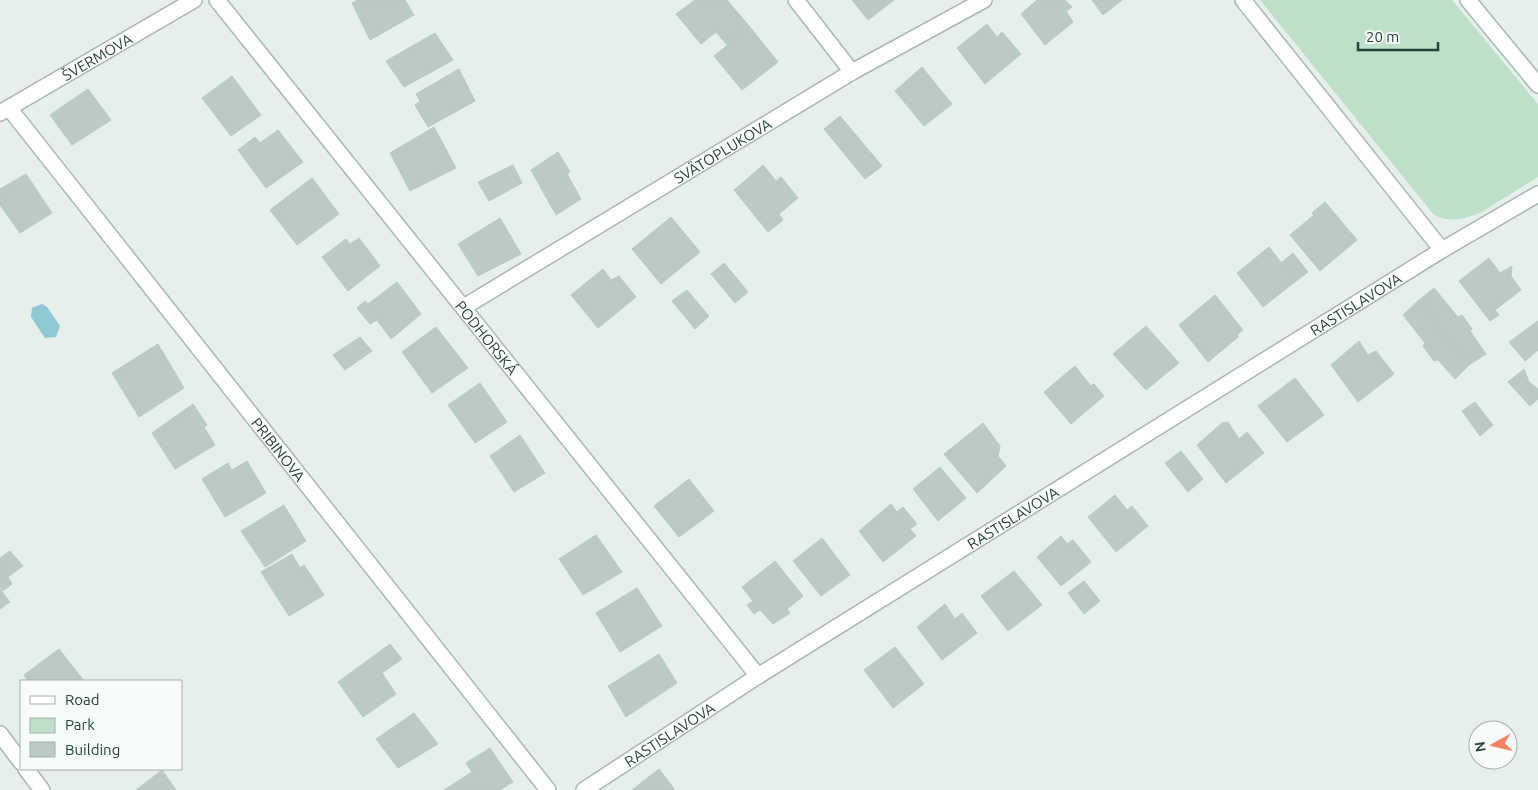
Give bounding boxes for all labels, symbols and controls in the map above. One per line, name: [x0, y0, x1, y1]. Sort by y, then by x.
scale bar: [1358, 20, 1438, 52]
text: 20 m: [1366, 28, 1399, 45]
street label: ŠVERMOVA: [59, 29, 135, 84]
street label: SVÄTOPLUKOVA: [671, 114, 774, 187]
street label: RASTISLAVOVA: [1307, 269, 1404, 339]
street label: PODHORSKÁ: [452, 297, 522, 378]
street label: PRIBINOVA: [248, 414, 309, 485]
street label: RASTISLAVOVA: [964, 483, 1062, 552]
legend: [20, 680, 182, 770]
text: Road: [65, 691, 100, 708]
street label: RASTISLAVOVA: [621, 698, 718, 770]
text: Park: [65, 716, 95, 733]
north arrow: [1468, 720, 1518, 770]
text: Building: [65, 741, 120, 758]
text: N: [1471, 741, 1489, 753]

